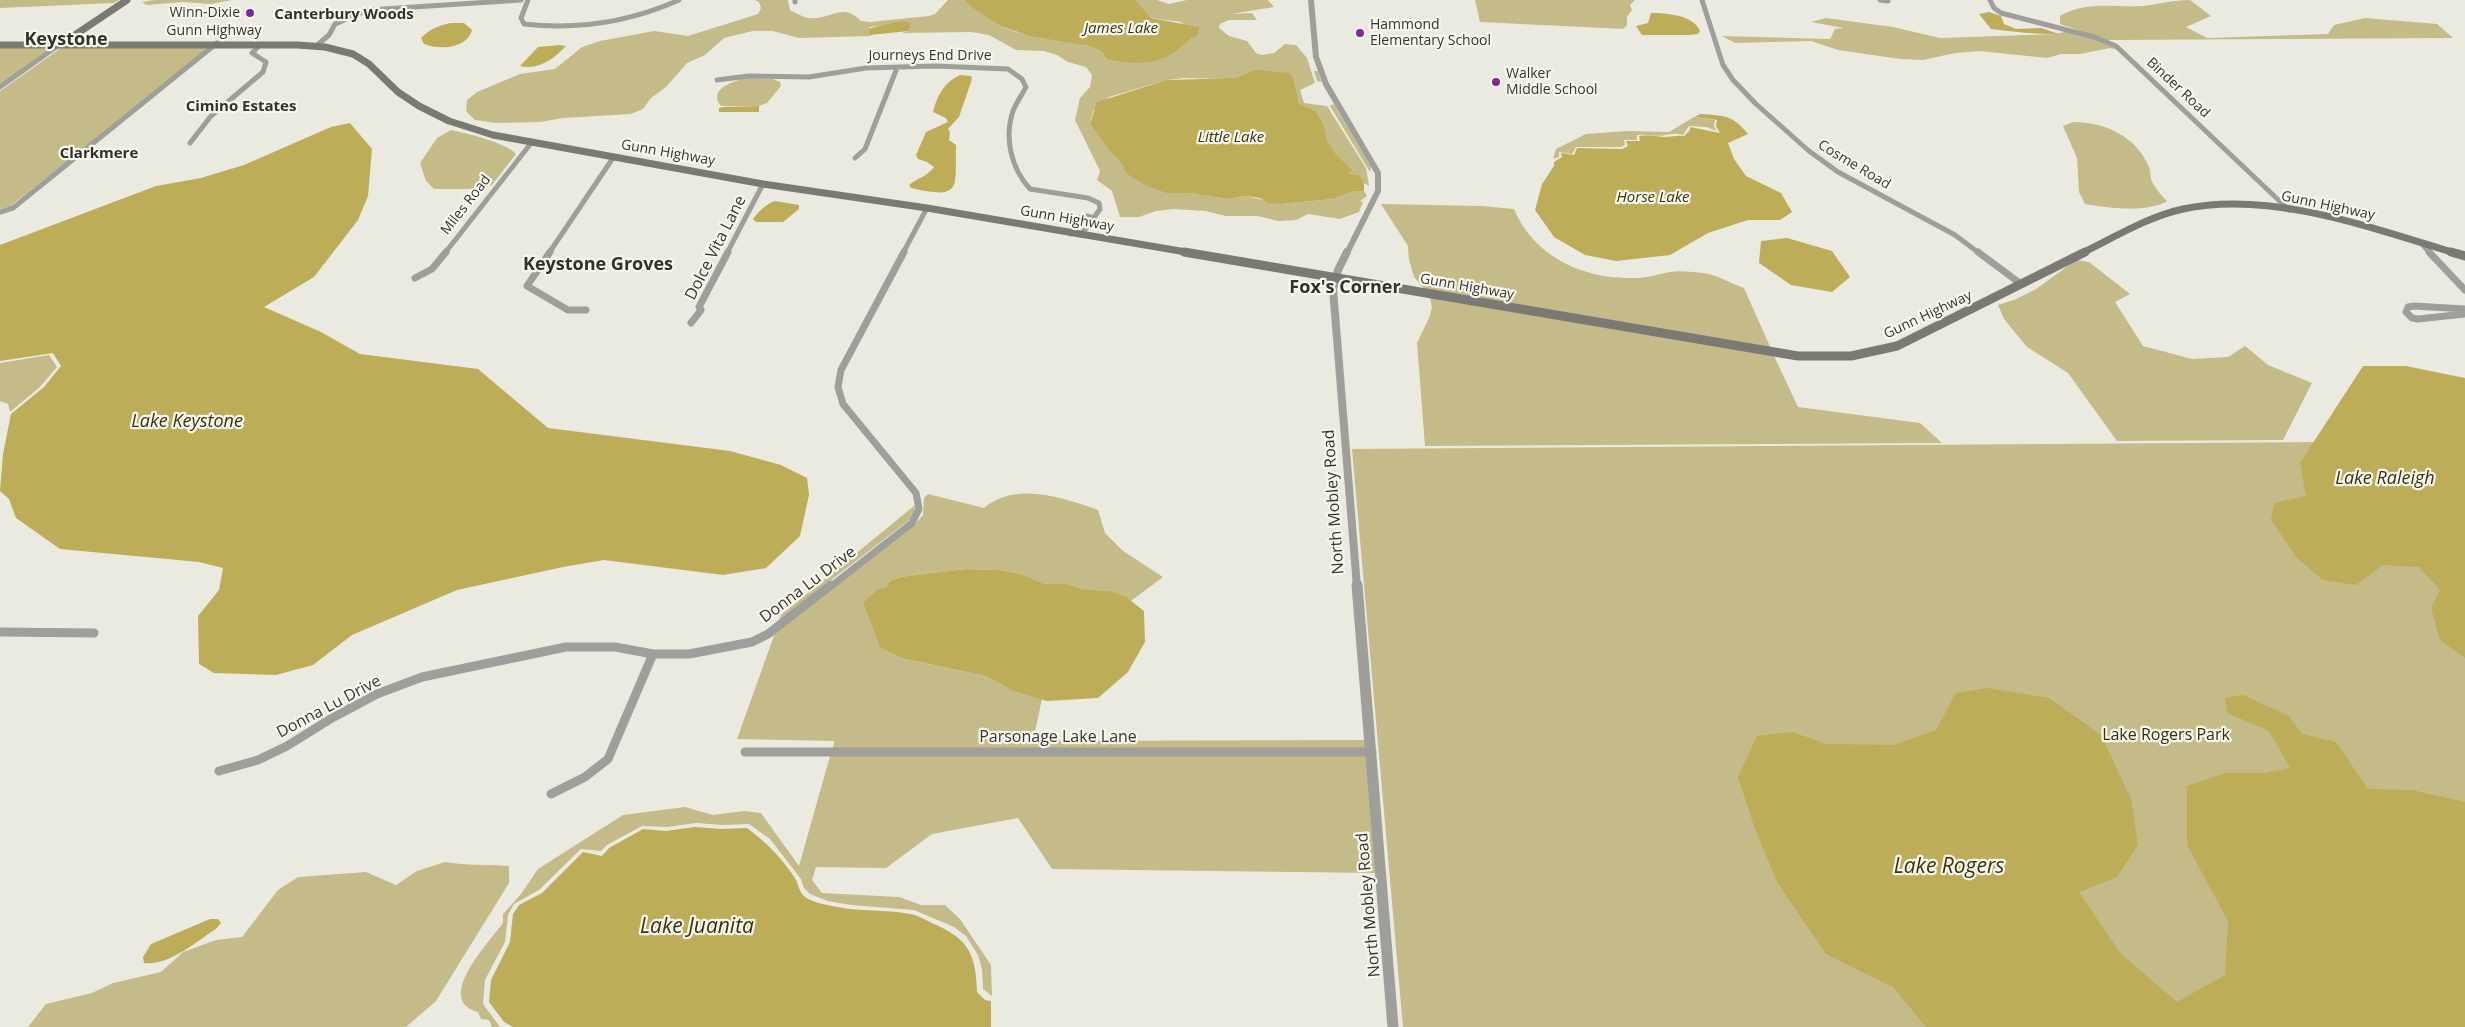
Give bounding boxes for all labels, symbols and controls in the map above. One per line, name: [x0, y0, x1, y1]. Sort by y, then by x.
place label: Winn-Dixie: [169, 5, 240, 21]
district label: Canterbury Woods: [274, 6, 414, 24]
marker: Winn-Dixie: [244, 7, 256, 19]
place label: Hammond Elementary School: [1370, 17, 1491, 49]
water label: James Lake: [1084, 20, 1158, 38]
street label: Gunn Highway: [166, 23, 262, 39]
marker: Hammond Elementary School: [1354, 27, 1366, 39]
district label: Keystone: [24, 29, 108, 51]
street label: Journeys End Drive: [868, 48, 992, 64]
street label: Binder Road: [2143, 54, 2213, 122]
place label: Walker Middle School: [1506, 66, 1598, 98]
marker: Walker Middle School: [1490, 76, 1502, 88]
district label: Cimino Estates: [186, 98, 296, 116]
water label: Little Lake: [1198, 129, 1264, 147]
street label: Gunn Highway: [620, 136, 716, 170]
street label: Cosme Road: [1815, 137, 1893, 193]
district label: Clarkmere: [60, 145, 138, 163]
street label: Miles Road: [437, 172, 495, 238]
street label: Gunn Highway: [2280, 188, 2376, 224]
water label: Horse Lake: [1617, 189, 1689, 207]
street label: Dolce Vita Lane: [681, 193, 751, 303]
street label: Gunn Highway: [1019, 202, 1115, 236]
district label: Keystone Groves: [523, 254, 673, 276]
street label: Gunn Highway: [1419, 270, 1515, 304]
district label: Fox's Corner: [1289, 277, 1401, 299]
street label: Gunn Highway: [1881, 287, 1975, 343]
water label: Lake Keystone: [131, 411, 243, 433]
street label: North Mobley Road: [1319, 429, 1349, 575]
water label: Lake Raleigh: [2335, 468, 2435, 490]
street label: Donna Lu Drive: [756, 543, 860, 627]
street label: Donna Lu Drive: [274, 671, 384, 743]
park label: Lake Rogers Park: [2102, 725, 2230, 745]
street label: Parsonage Lake Lane: [979, 727, 1137, 747]
street label: North Mobley Road: [1353, 832, 1385, 978]
water label: Lake Rogers: [1894, 854, 2004, 880]
water label: Lake Juanita: [640, 914, 754, 940]

